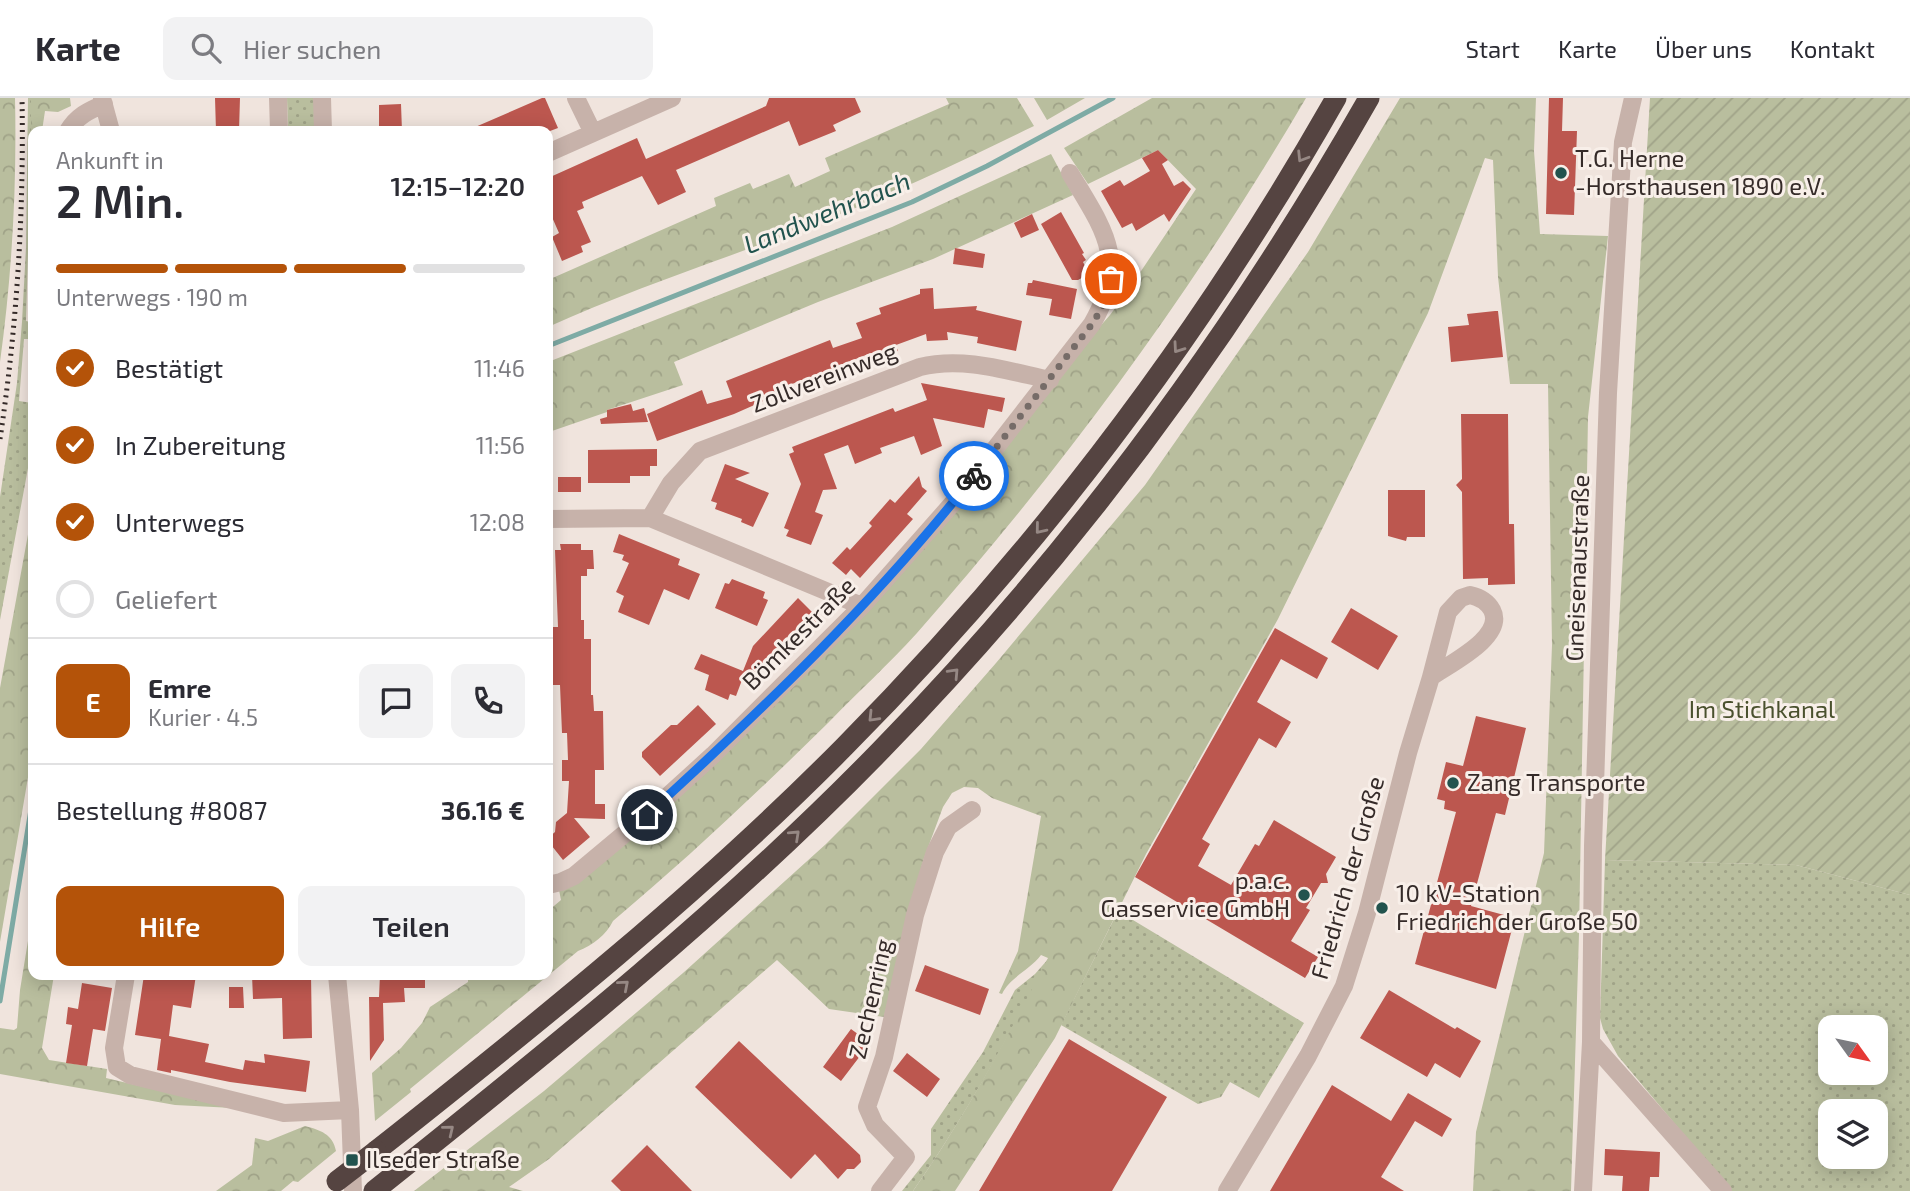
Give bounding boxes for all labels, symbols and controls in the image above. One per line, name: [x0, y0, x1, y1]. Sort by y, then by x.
search box: [163, 17, 653, 80]
text: Karte: [35, 28, 121, 68]
icon: search: [187, 29, 225, 67]
text: Hier suchen: [243, 33, 381, 64]
text: Start: [1466, 34, 1520, 63]
text: Karte: [1558, 34, 1617, 63]
text: Über uns: [1655, 34, 1752, 63]
text: Kontakt: [1790, 34, 1875, 63]
place label: T.G. Herne -Horsthausen 1890 e.V.: [1575, 143, 1826, 200]
text: Ankunft in: [56, 146, 164, 174]
one-way arrow: [1297, 149, 1310, 162]
water label: Landwehrbach: [739, 164, 914, 259]
marker: T.G. Herne -Horsthausen 1890 e.V.: [1553, 165, 1569, 181]
text: 12:15–12:20: [390, 170, 525, 201]
text: 2 Min.: [56, 172, 184, 227]
pin: [1081, 249, 1141, 309]
icon: bag: [1092, 260, 1130, 298]
text: Unterwegs · 190 m: [56, 283, 248, 311]
street label: Zollvereinweg: [746, 335, 901, 418]
one-way arrow: [1173, 340, 1186, 353]
icon: check: [56, 349, 94, 387]
text: Bestätigt: [115, 352, 223, 383]
text: 11:46: [474, 354, 525, 382]
icon: check: [56, 426, 94, 464]
text: In Zubereitung: [115, 429, 286, 460]
text: 11:56: [476, 431, 525, 459]
courier: [939, 441, 1009, 511]
icon: bike: [955, 457, 993, 495]
street label: Gneisenaustraße: [1559, 474, 1594, 662]
icon: check: [56, 503, 94, 541]
text: Unterwegs: [115, 506, 245, 537]
text: 12:08: [470, 508, 525, 536]
one-way arrow: [1036, 520, 1048, 533]
street label: Bömkestraße: [736, 571, 860, 695]
text: Geliefert: [115, 583, 217, 614]
button: chat: [359, 664, 433, 738]
button: phone: [451, 664, 525, 738]
one-way arrow: [946, 668, 958, 681]
text: Emre: [148, 672, 211, 703]
text: E: [85, 686, 101, 717]
park label: Im Stichkanal: [1689, 694, 1835, 723]
text: Kurier · 4.5: [148, 703, 258, 731]
one-way arrow: [868, 709, 881, 722]
place label: Zang Transporte: [1467, 767, 1646, 796]
street label: Friedrich der Große: [1304, 773, 1389, 982]
marker: Zang Transporte: [1445, 775, 1461, 791]
pin: [617, 785, 677, 845]
text: Bestellung #8087: [56, 794, 267, 825]
text: 36.16 €: [441, 794, 525, 825]
icon: home: [628, 796, 666, 834]
one-way arrow: [787, 830, 800, 843]
place label: p.a.c. Gasservice GmbH: [1101, 865, 1290, 922]
place label: 10 kV-Station Friedrich der Große 50: [1396, 878, 1638, 935]
button: Hilfe: [56, 886, 284, 966]
button: Teilen: [298, 886, 525, 966]
marker: p.a.c. Gasservice GmbH: [1296, 887, 1312, 903]
marker: 10 kV-Station Friedrich der Große 50: [1374, 900, 1390, 916]
street label: Zechenring: [842, 936, 897, 1061]
one-way arrow: [616, 981, 629, 993]
north arrow: [1818, 1015, 1888, 1085]
map controls: [1818, 1015, 1888, 1169]
button: layers: [1818, 1099, 1888, 1169]
one-way arrow: [441, 1126, 454, 1139]
place label: Ilseder Straße: [366, 1144, 520, 1173]
marker: Ilseder Straße: [344, 1152, 360, 1168]

